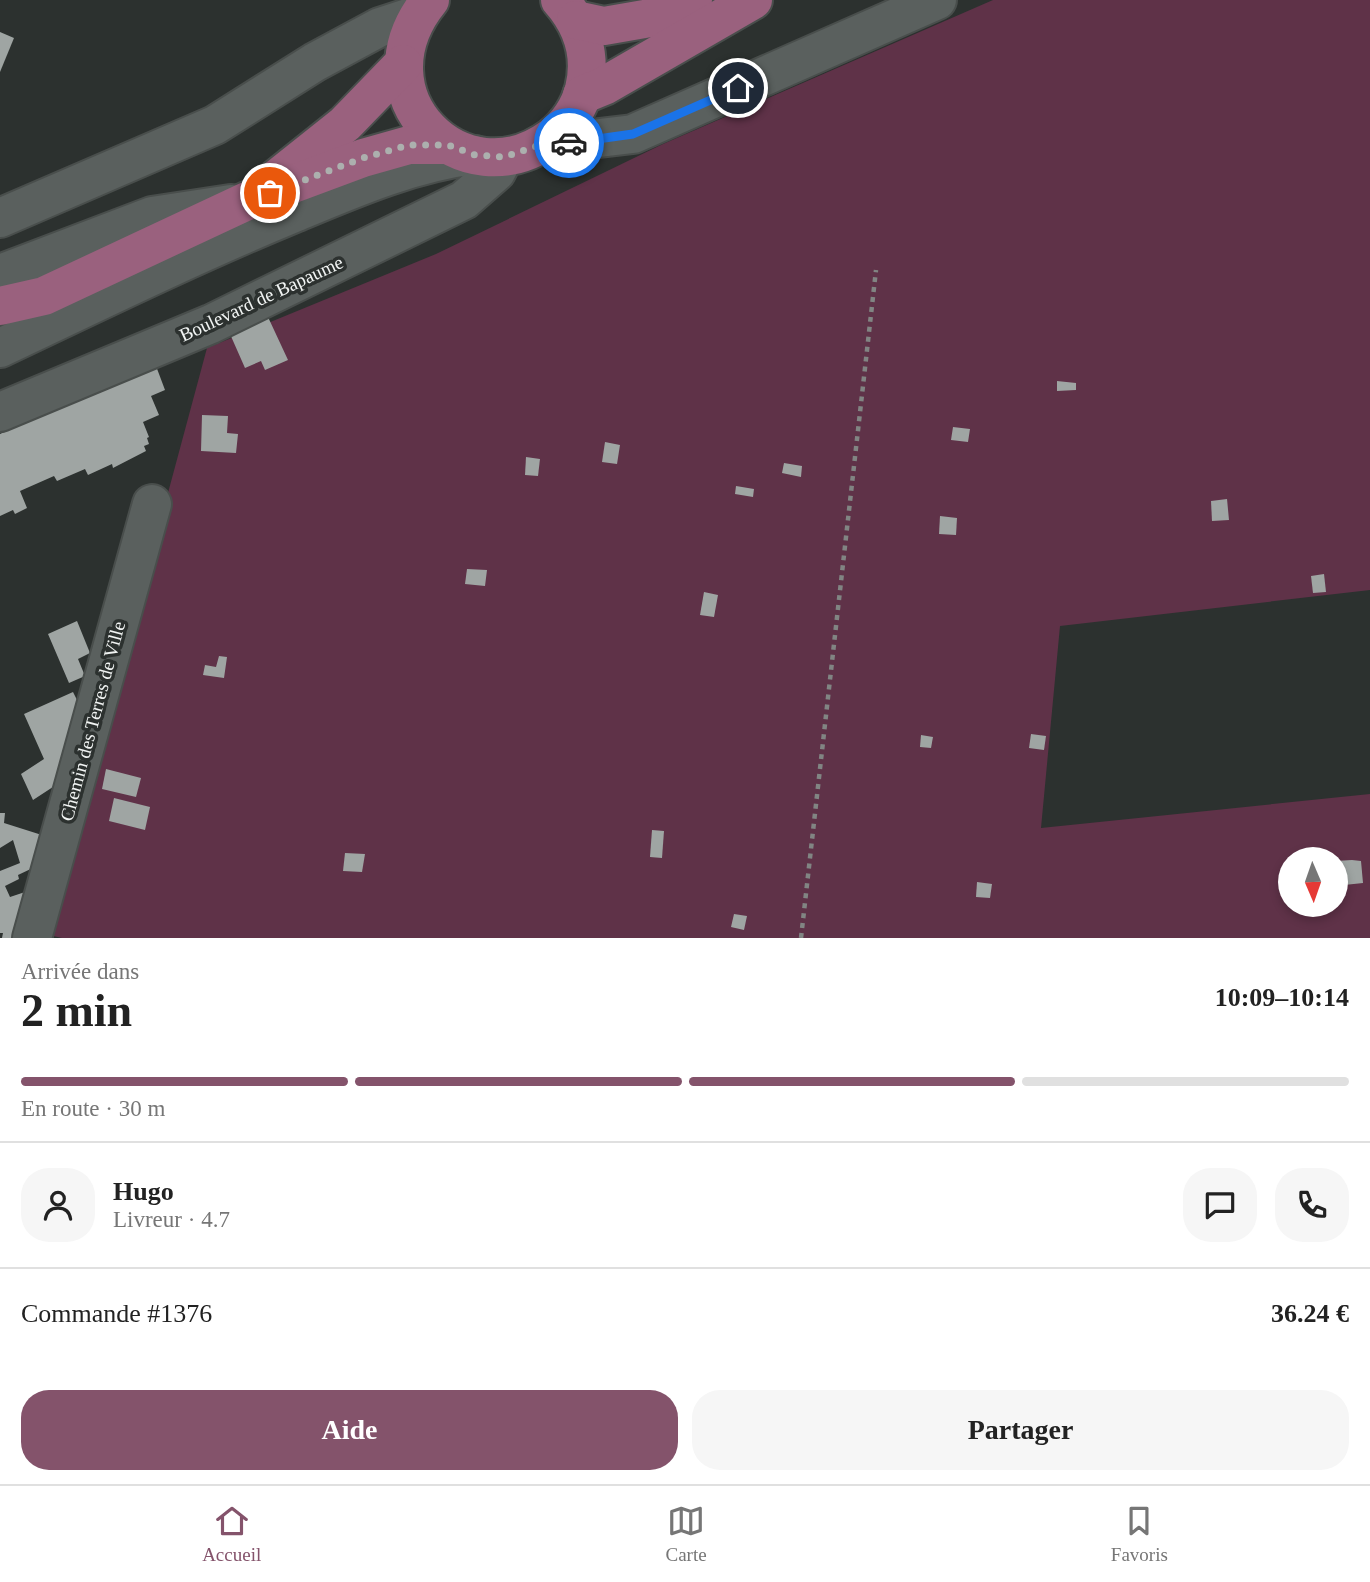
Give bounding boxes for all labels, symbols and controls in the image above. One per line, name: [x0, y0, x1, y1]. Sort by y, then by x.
pin: [708, 58, 768, 118]
icon: home: [719, 69, 757, 107]
courier: [534, 108, 604, 178]
icon: car: [550, 124, 588, 162]
pin: [240, 163, 300, 223]
icon: bag: [251, 174, 289, 212]
street label: Boulevard de Bapaume: [176, 251, 346, 346]
street label: Chemin des Terres de Ville: [56, 619, 129, 823]
north arrow: [1278, 847, 1348, 917]
map controls: [1278, 847, 1348, 917]
text: Arrivée dans: [21, 959, 139, 984]
text: 10:09–10:14: [1215, 983, 1349, 1012]
text: 2 min: [21, 985, 132, 1036]
text: En route · 30 m: [21, 1096, 165, 1121]
button: person: [21, 1168, 95, 1242]
button: chat: [1183, 1168, 1257, 1242]
button: phone: [1275, 1168, 1349, 1242]
text: Hugo: [113, 1177, 174, 1206]
text: Livreur · 4.7: [113, 1207, 230, 1232]
text: Commande #1376: [21, 1299, 212, 1328]
text: 36.24 €: [1271, 1299, 1349, 1328]
button: Aide: [21, 1390, 678, 1470]
button: Partager: [692, 1390, 1349, 1470]
tab: Accueil: [202, 1502, 261, 1566]
tab: Carte: [665, 1502, 707, 1566]
tab: Favoris: [1111, 1502, 1168, 1566]

